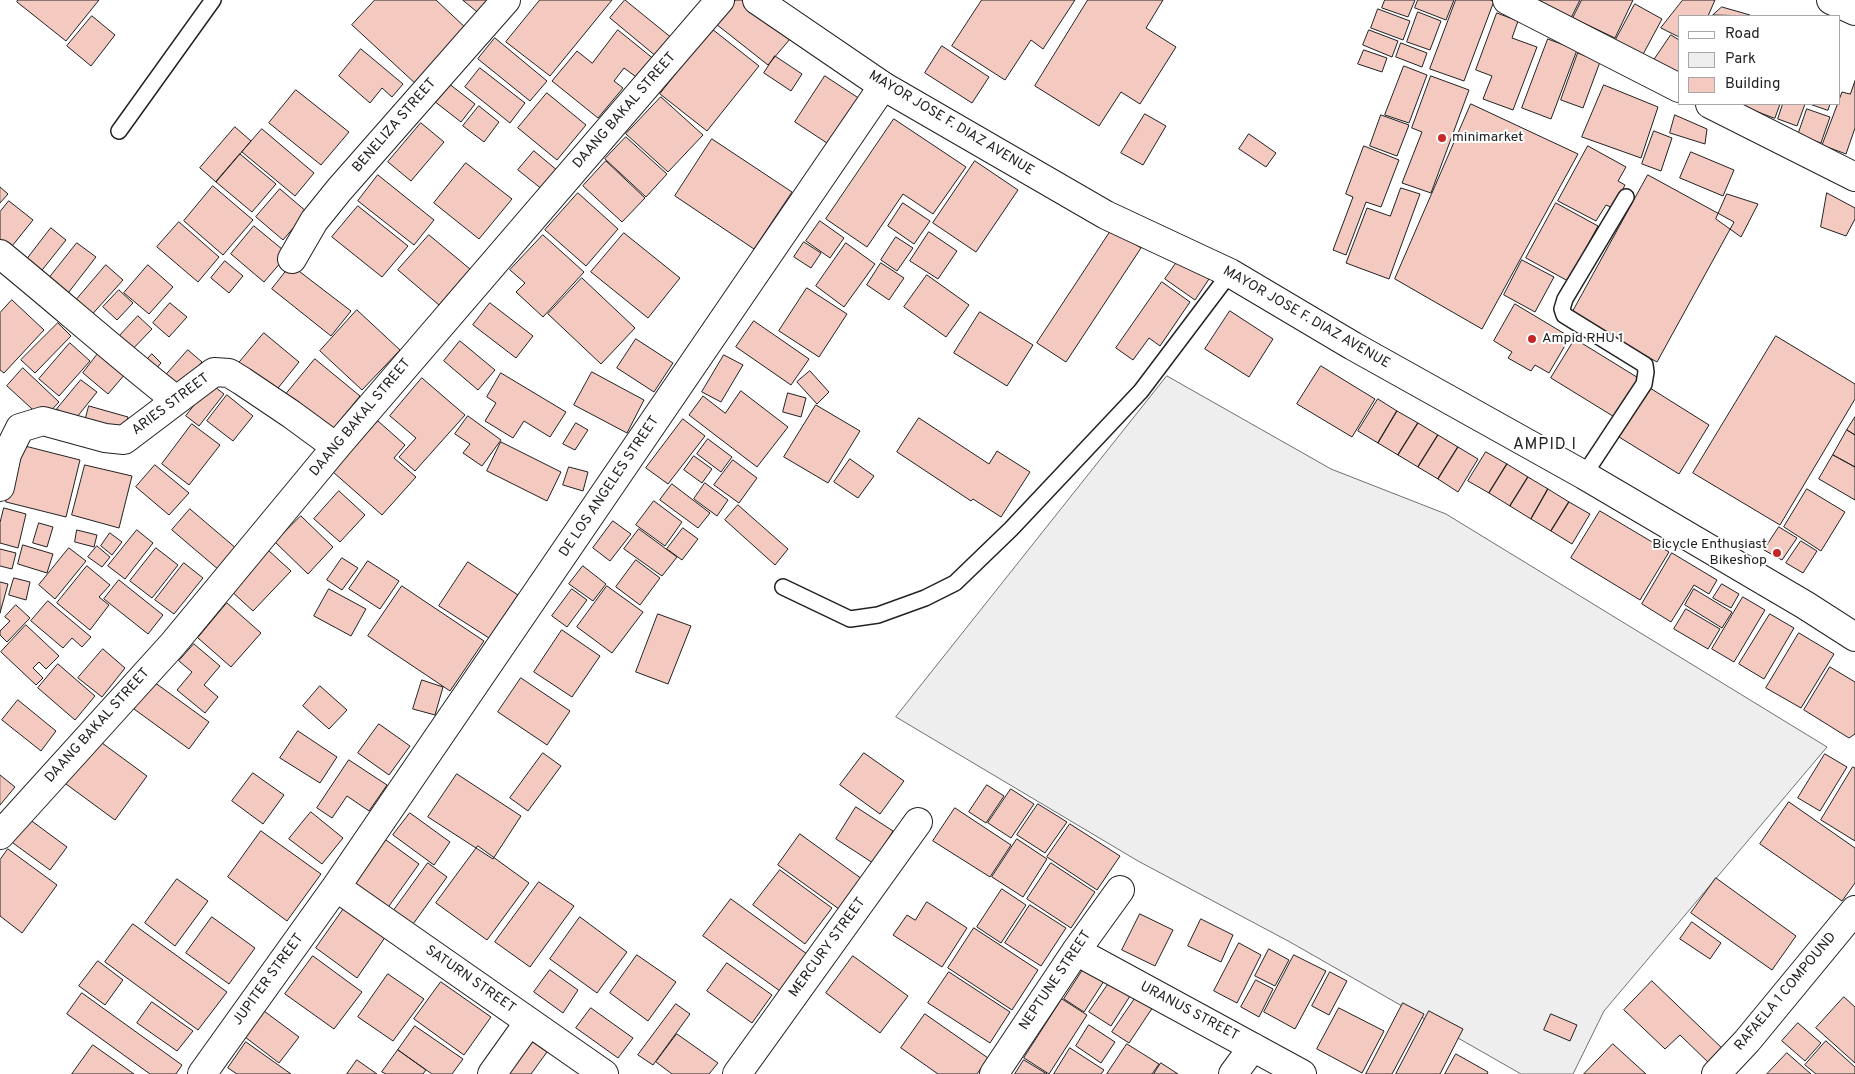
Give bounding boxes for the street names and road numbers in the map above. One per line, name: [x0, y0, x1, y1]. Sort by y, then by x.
street label: DAANG BAKAL STREET: [570, 49, 680, 173]
street label: MAYOR JOSE F. DIAZ AVENUE: [865, 68, 1037, 180]
street label: BENELIZA STREET: [350, 76, 440, 176]
street label: MAYOR JOSE F. DIAZ AVENUE: [1219, 263, 1393, 373]
street label: DAANG BAKAL STREET: [307, 356, 415, 480]
street label: ARIES STREET: [129, 370, 213, 440]
street label: DE LOS ANGELES STREET: [557, 413, 663, 561]
street label: DAANG BAKAL STREET: [42, 665, 154, 787]
street label: MERCURY STREET: [786, 895, 870, 1001]
street label: NEPTUNE STREET: [1016, 928, 1096, 1034]
street label: RAFAELA 1 COMPOUND: [1732, 929, 1840, 1055]
street label: JUPITER STREET: [230, 931, 308, 1029]
street label: SATURN STREET: [422, 943, 518, 1017]
street label: URANUS STREET: [1137, 979, 1241, 1045]

